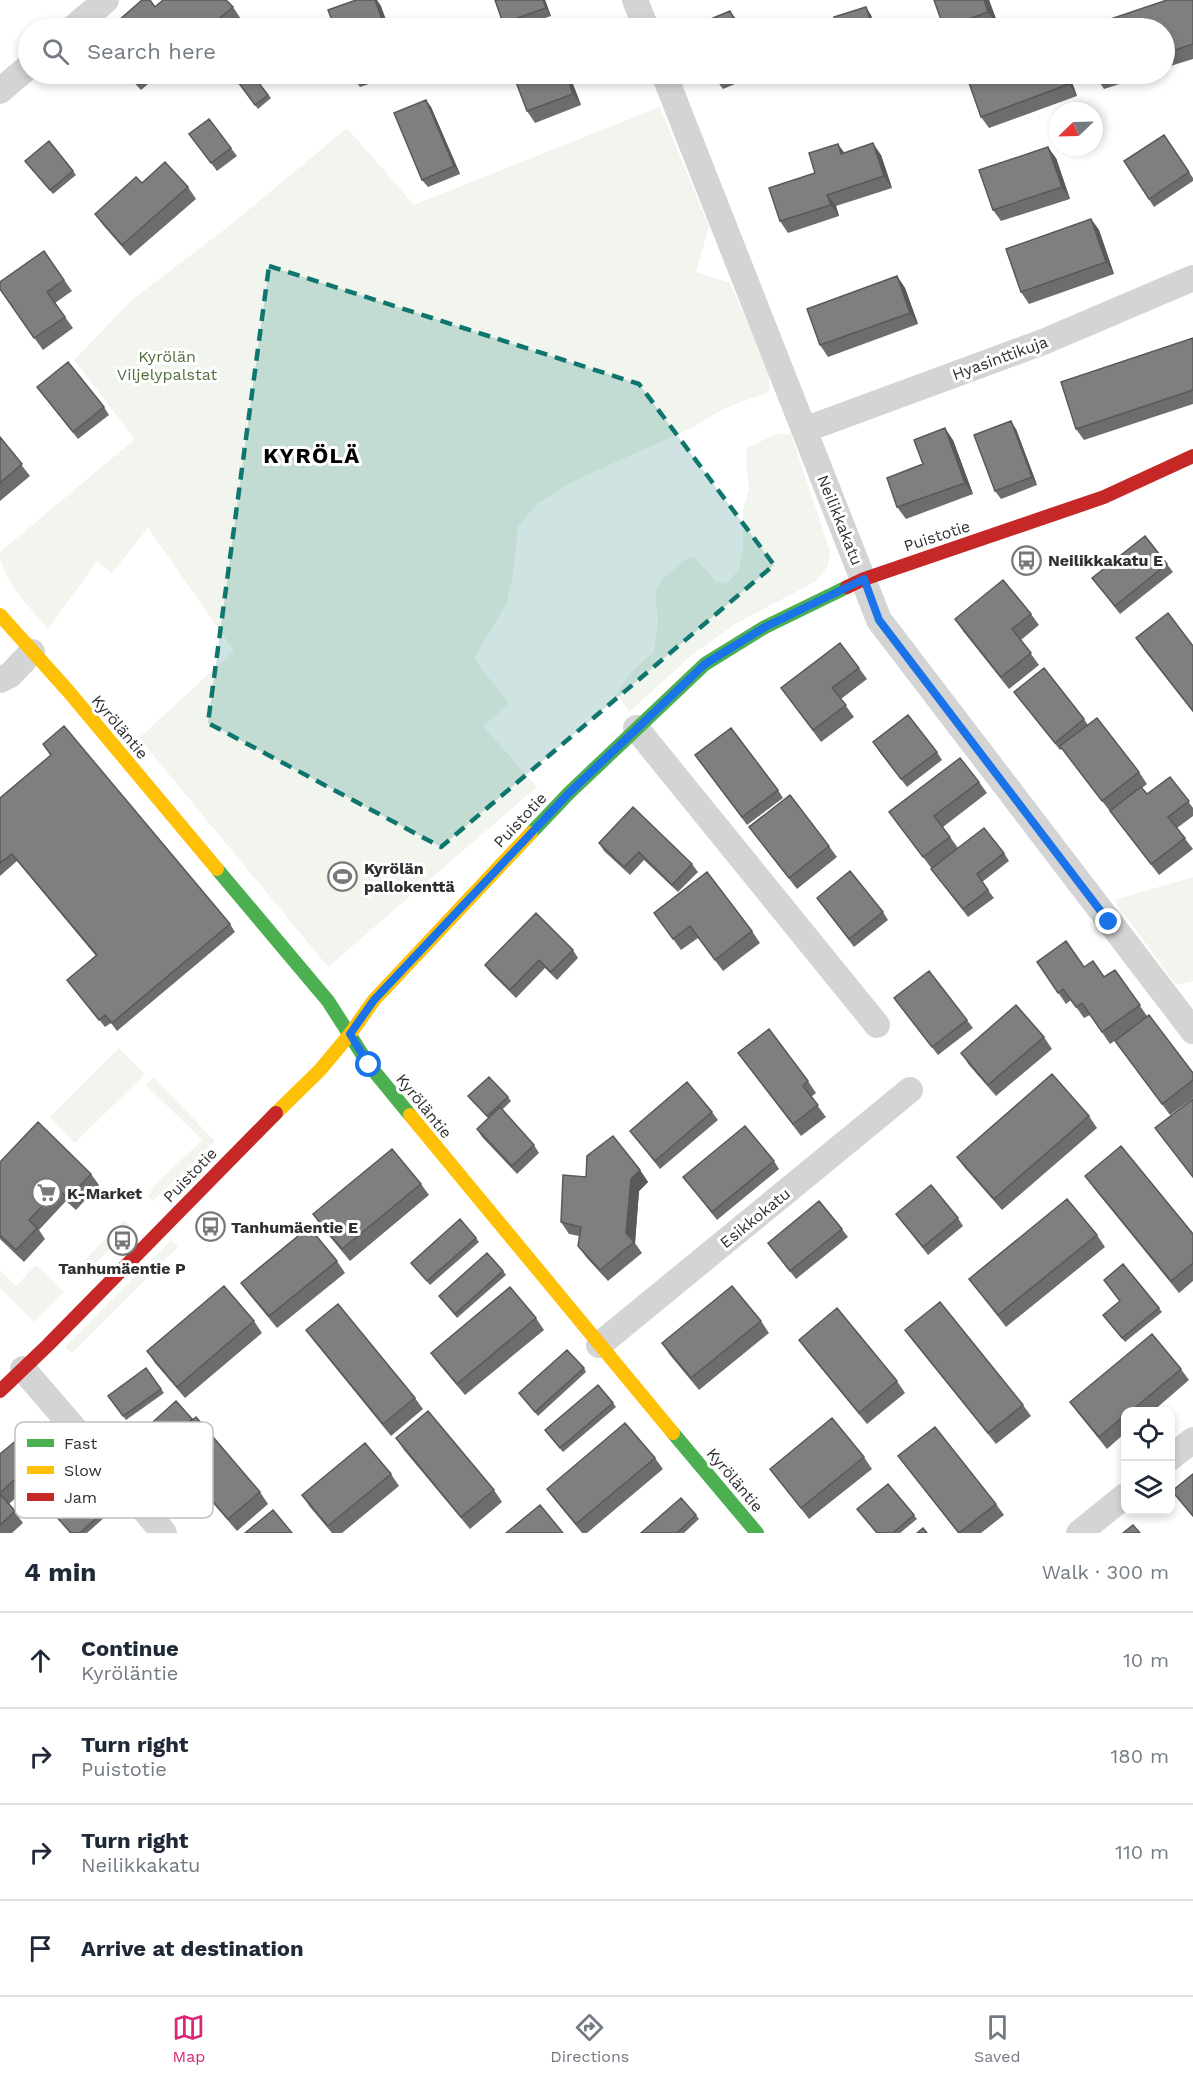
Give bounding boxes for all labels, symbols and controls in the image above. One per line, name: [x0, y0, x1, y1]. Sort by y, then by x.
search box: [18, 18, 1175, 84]
icon: search: [39, 35, 72, 68]
text: Search here: [87, 39, 216, 64]
north arrow: [1049, 102, 1103, 156]
street label: Hyasinttikuja: [950, 332, 1050, 384]
park label: Kyrölän Viljelypalstat: [117, 347, 217, 384]
district label: KYRÖLÄ: [263, 443, 361, 468]
street label: Neilikkakatu: [813, 472, 867, 568]
street label: Puistotie: [901, 516, 973, 556]
bus stop icon: Neilikkakatu E: [1011, 544, 1043, 576]
place label: Neilikkakatu E: [1048, 551, 1163, 570]
street label: Kyröläntie: [88, 691, 152, 763]
street label: Puistotie: [490, 788, 550, 852]
place label: Kyrölän pallokenttä: [364, 859, 455, 896]
sports icon: Kyrölän pallokenttä: [327, 861, 359, 893]
route end: [1095, 908, 1121, 934]
route start: [355, 1051, 381, 1077]
street label: Kyröläntie: [392, 1070, 456, 1142]
street label: Puistotie: [159, 1144, 221, 1206]
supermarket icon: K-Market: [30, 1177, 62, 1209]
place label: K-Market: [67, 1184, 142, 1203]
street label: Esikkokatu: [716, 1184, 794, 1252]
bus stop icon: Tanhumäentie E: [194, 1211, 226, 1243]
place label: Tanhumäentie E: [231, 1218, 358, 1237]
bus stop icon: Tanhumäentie P: [106, 1224, 138, 1256]
place label: Tanhumäentie P: [58, 1259, 186, 1278]
map controls: [1121, 1407, 1175, 1515]
button: locate: [1121, 1407, 1175, 1461]
legend: [15, 1422, 213, 1518]
text: Fast: [64, 1434, 97, 1453]
street label: Kyröläntie: [703, 1444, 767, 1516]
text: Slow: [64, 1461, 102, 1480]
button: layers: [1121, 1461, 1175, 1515]
text: Jam: [64, 1488, 97, 1507]
text: 4 min: [24, 1557, 96, 1587]
text: Walk · 300 m: [1042, 1560, 1169, 1584]
text: Continue: [81, 1636, 179, 1661]
icon: ahead: [24, 1644, 57, 1677]
text: 10 m: [1123, 1648, 1169, 1672]
text: Kyröläntie: [81, 1661, 178, 1685]
text: Turn right: [81, 1732, 188, 1757]
icon: right: [24, 1740, 57, 1773]
text: 180 m: [1111, 1744, 1169, 1768]
text: Puistotie: [81, 1757, 167, 1781]
text: Turn right: [81, 1828, 188, 1853]
icon: right: [24, 1836, 57, 1869]
text: 110 m: [1115, 1840, 1169, 1864]
text: Neilikkakatu: [81, 1853, 200, 1877]
icon: arrive: [24, 1932, 57, 1965]
text: Arrive at destination: [81, 1936, 304, 1961]
tab: Map: [172, 2011, 205, 2066]
tab: Directions: [550, 2011, 629, 2066]
tab: Saved: [974, 2011, 1021, 2066]

